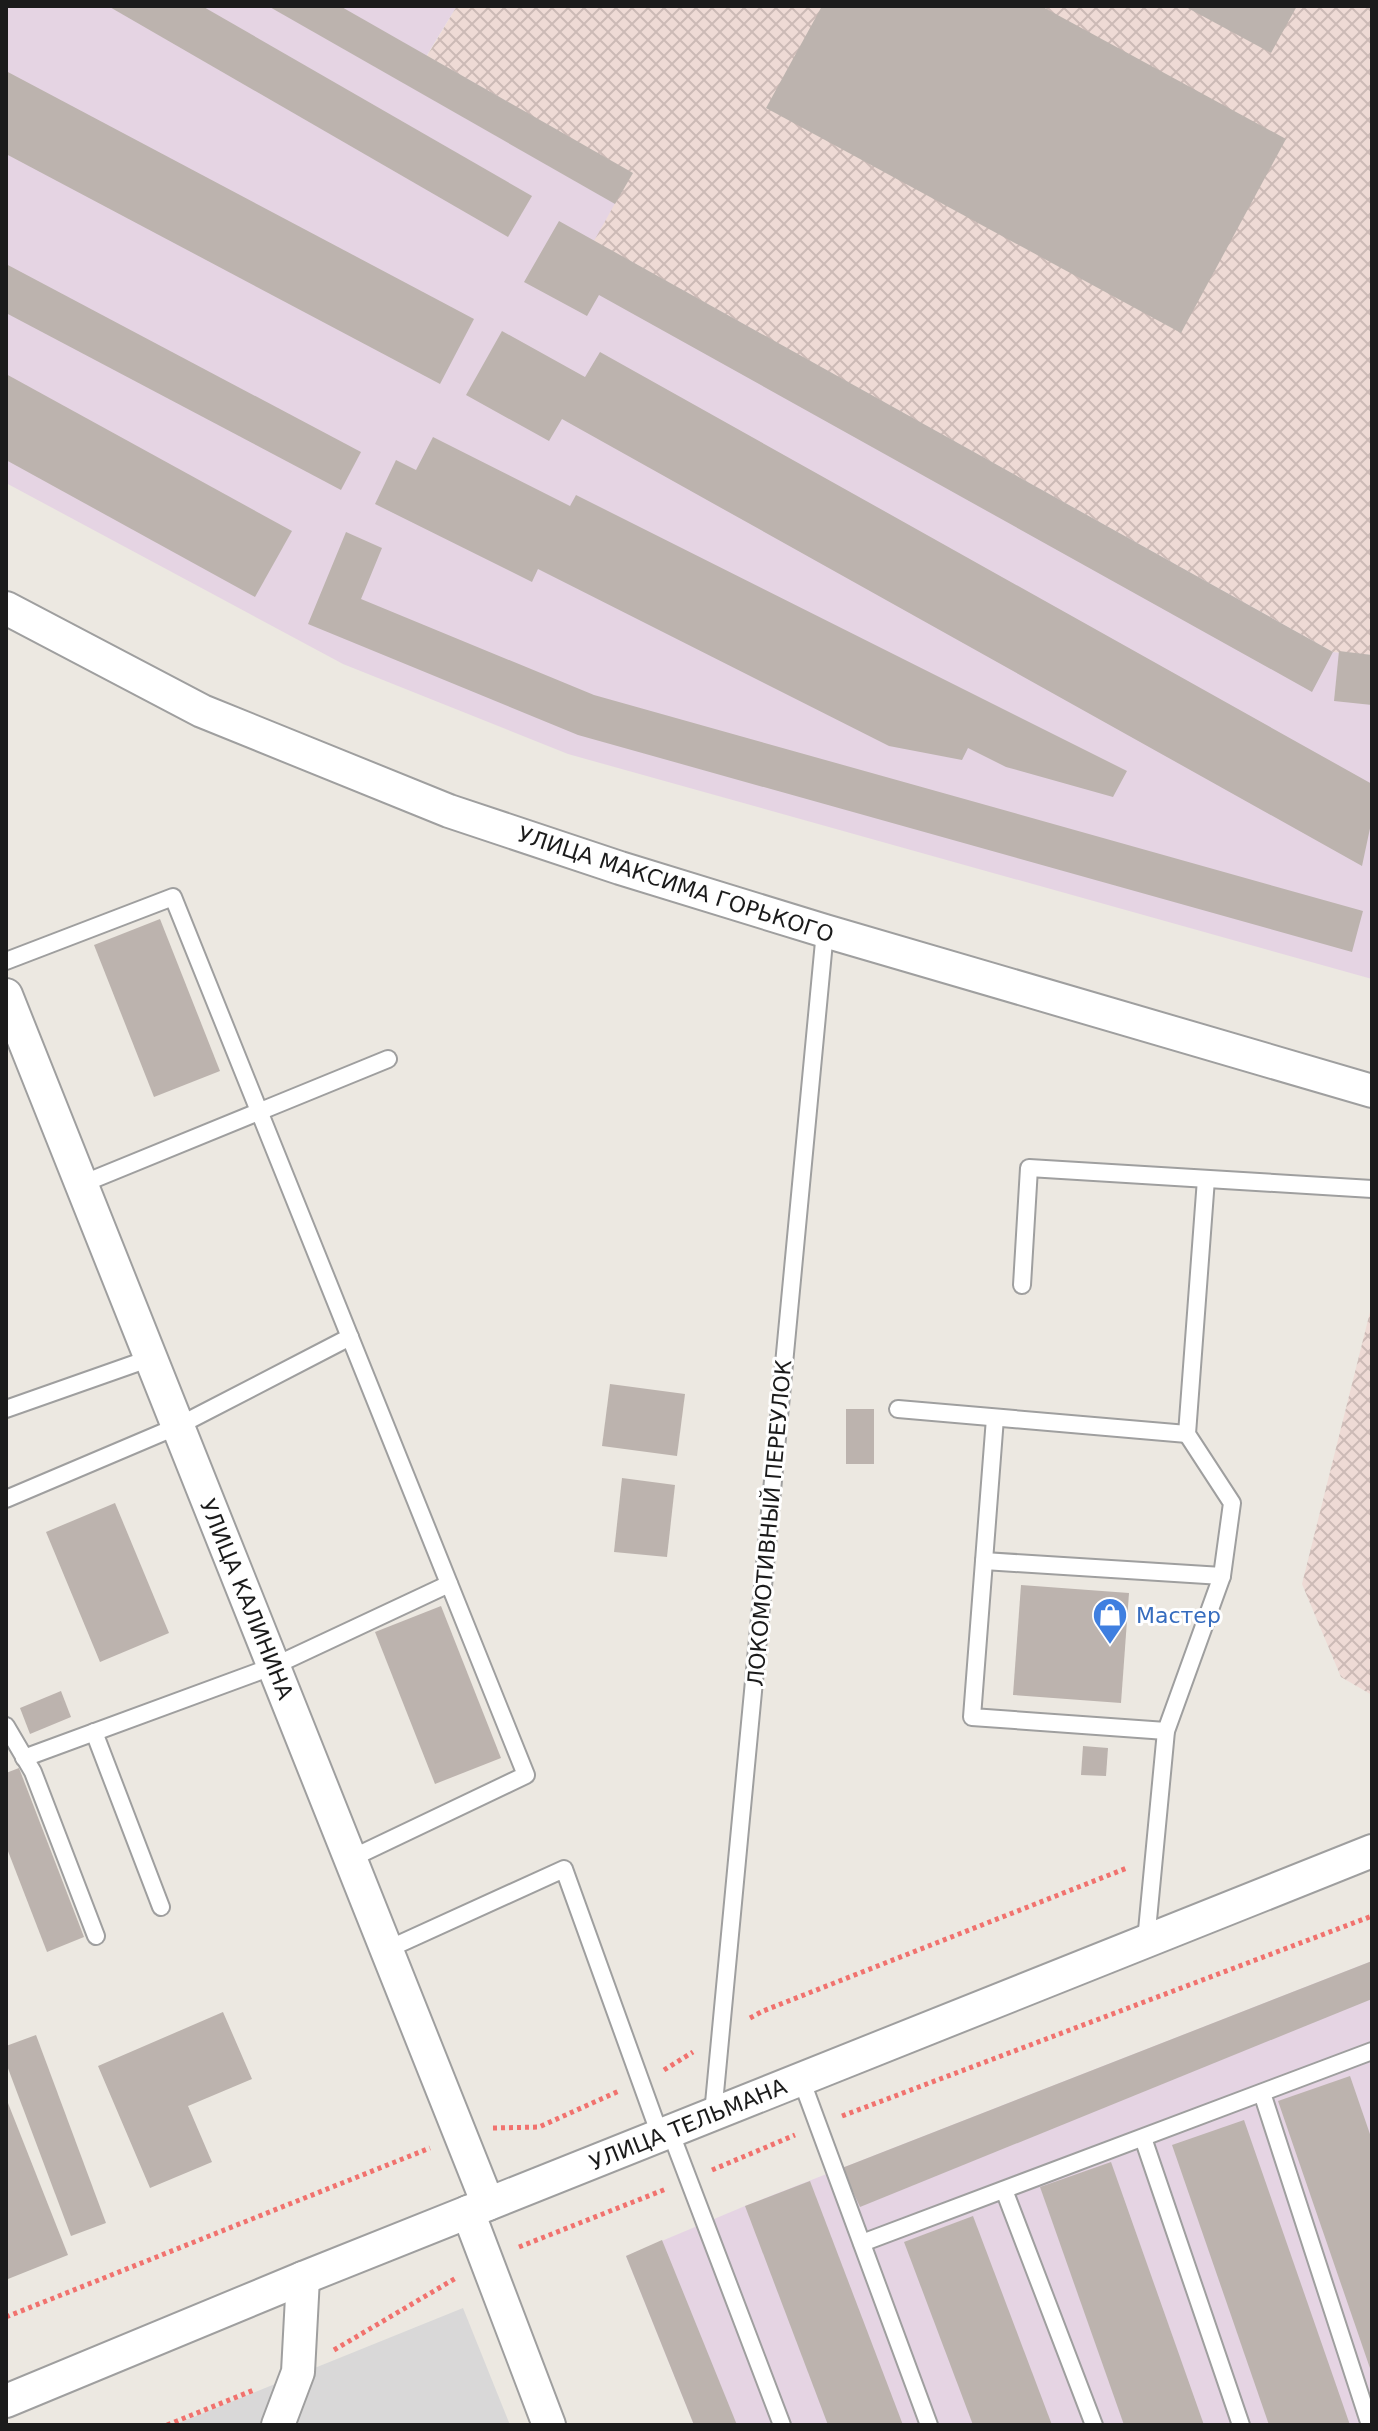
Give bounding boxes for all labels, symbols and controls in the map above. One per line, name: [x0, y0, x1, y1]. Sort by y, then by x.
street label: УЛИЦА МАКСИМА ГОРЬКОГО: [515, 821, 837, 947]
street label: ЛОКОМОТИВНЫЙ ПЕРЕУЛОК: [743, 1358, 796, 1688]
street label: УЛИЦА КАЛИНИНА: [195, 1495, 298, 1703]
shop icon: Мастер: [1091, 1596, 1129, 1646]
place label: Мастер: [1136, 1603, 1221, 1628]
street label: УЛИЦА ТЕЛЬМАНА: [586, 2074, 790, 2175]

